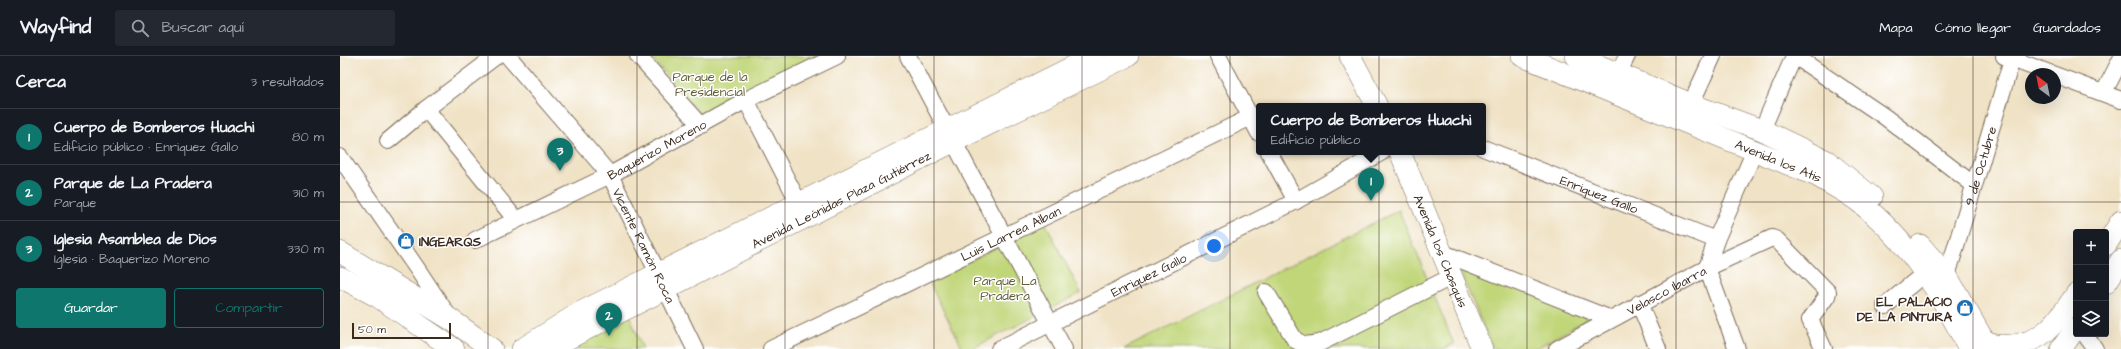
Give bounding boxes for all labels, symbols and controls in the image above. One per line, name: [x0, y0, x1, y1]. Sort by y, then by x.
search box: [115, 10, 395, 46]
text: Wayfind: [20, 14, 91, 41]
icon: search: [129, 17, 151, 39]
text: Buscar aquí: [161, 17, 244, 38]
text: Mapa: [1879, 18, 1913, 38]
text: Cómo llegar: [1935, 18, 2011, 38]
text: Guardados: [2033, 18, 2101, 38]
park label: Parque de la Presidencial: [672, 68, 748, 101]
north arrow: [2025, 68, 2061, 104]
text: Cerca: [16, 70, 66, 94]
text: 3 resultados: [250, 73, 324, 91]
popup: [1256, 103, 1486, 155]
text: Cuerpo de Bomberos Huachi: [1271, 110, 1471, 131]
street label: Baquerizo Moreno: [604, 115, 710, 185]
text: Cuerpo de Bomberos Huachi: [54, 117, 254, 138]
street label: 9 de Octubre: [1961, 124, 2001, 208]
text: 1: [28, 128, 30, 146]
text: 80 m: [292, 128, 324, 146]
text: Edificio público: [1271, 131, 1360, 149]
street label: Avenida los Atis: [1732, 136, 1826, 187]
text: Edificio público · Enriquez Gallo: [54, 138, 238, 156]
pin: 3: [547, 138, 573, 171]
street label: Avenida Leónidas Plaza Gutiérrez: [749, 147, 935, 253]
pin: 1: [1358, 168, 1384, 201]
street label: Enriquez Gallo: [1557, 171, 1641, 219]
text: Parque de La Pradera: [54, 173, 212, 194]
text: 2: [25, 184, 33, 202]
text: 310 m: [292, 184, 324, 202]
street label: Vicente Ramón Roca: [608, 185, 679, 307]
street label: Avenida los Chasquis: [1409, 192, 1472, 311]
text: Parque: [54, 194, 96, 212]
street label: Luis Larrea Alban: [958, 202, 1064, 266]
text: Iglesia Asamblea de Dios: [54, 229, 217, 250]
map controls: [2073, 229, 2109, 337]
button: +: [2073, 229, 2109, 265]
shop icon: INGEARQS: [396, 231, 416, 251]
place label: INGEARQS: [419, 233, 482, 251]
your location: [1204, 236, 1224, 256]
text: 3: [26, 240, 32, 258]
text: 330 m: [287, 240, 324, 258]
street label: Enriquez Gallo: [1108, 249, 1190, 302]
text: Iglesia · Baquerizo Moreno: [54, 250, 209, 268]
street label: Velasco Ibarra: [1624, 262, 1710, 320]
button: −: [2073, 265, 2109, 301]
park label: Parque La Pradera: [973, 272, 1037, 305]
button: Guardar: [16, 288, 166, 328]
button: Compartir: [174, 288, 324, 328]
place label: EL PALACIO DE LA PINTURA: [1857, 293, 1953, 326]
shop icon: EL PALACIO DE LA PINTURA: [1955, 298, 1975, 318]
button: layers: [2073, 301, 2109, 337]
pin: 2: [596, 303, 622, 336]
scale bar: [352, 321, 451, 340]
text: 50 m: [358, 322, 386, 337]

